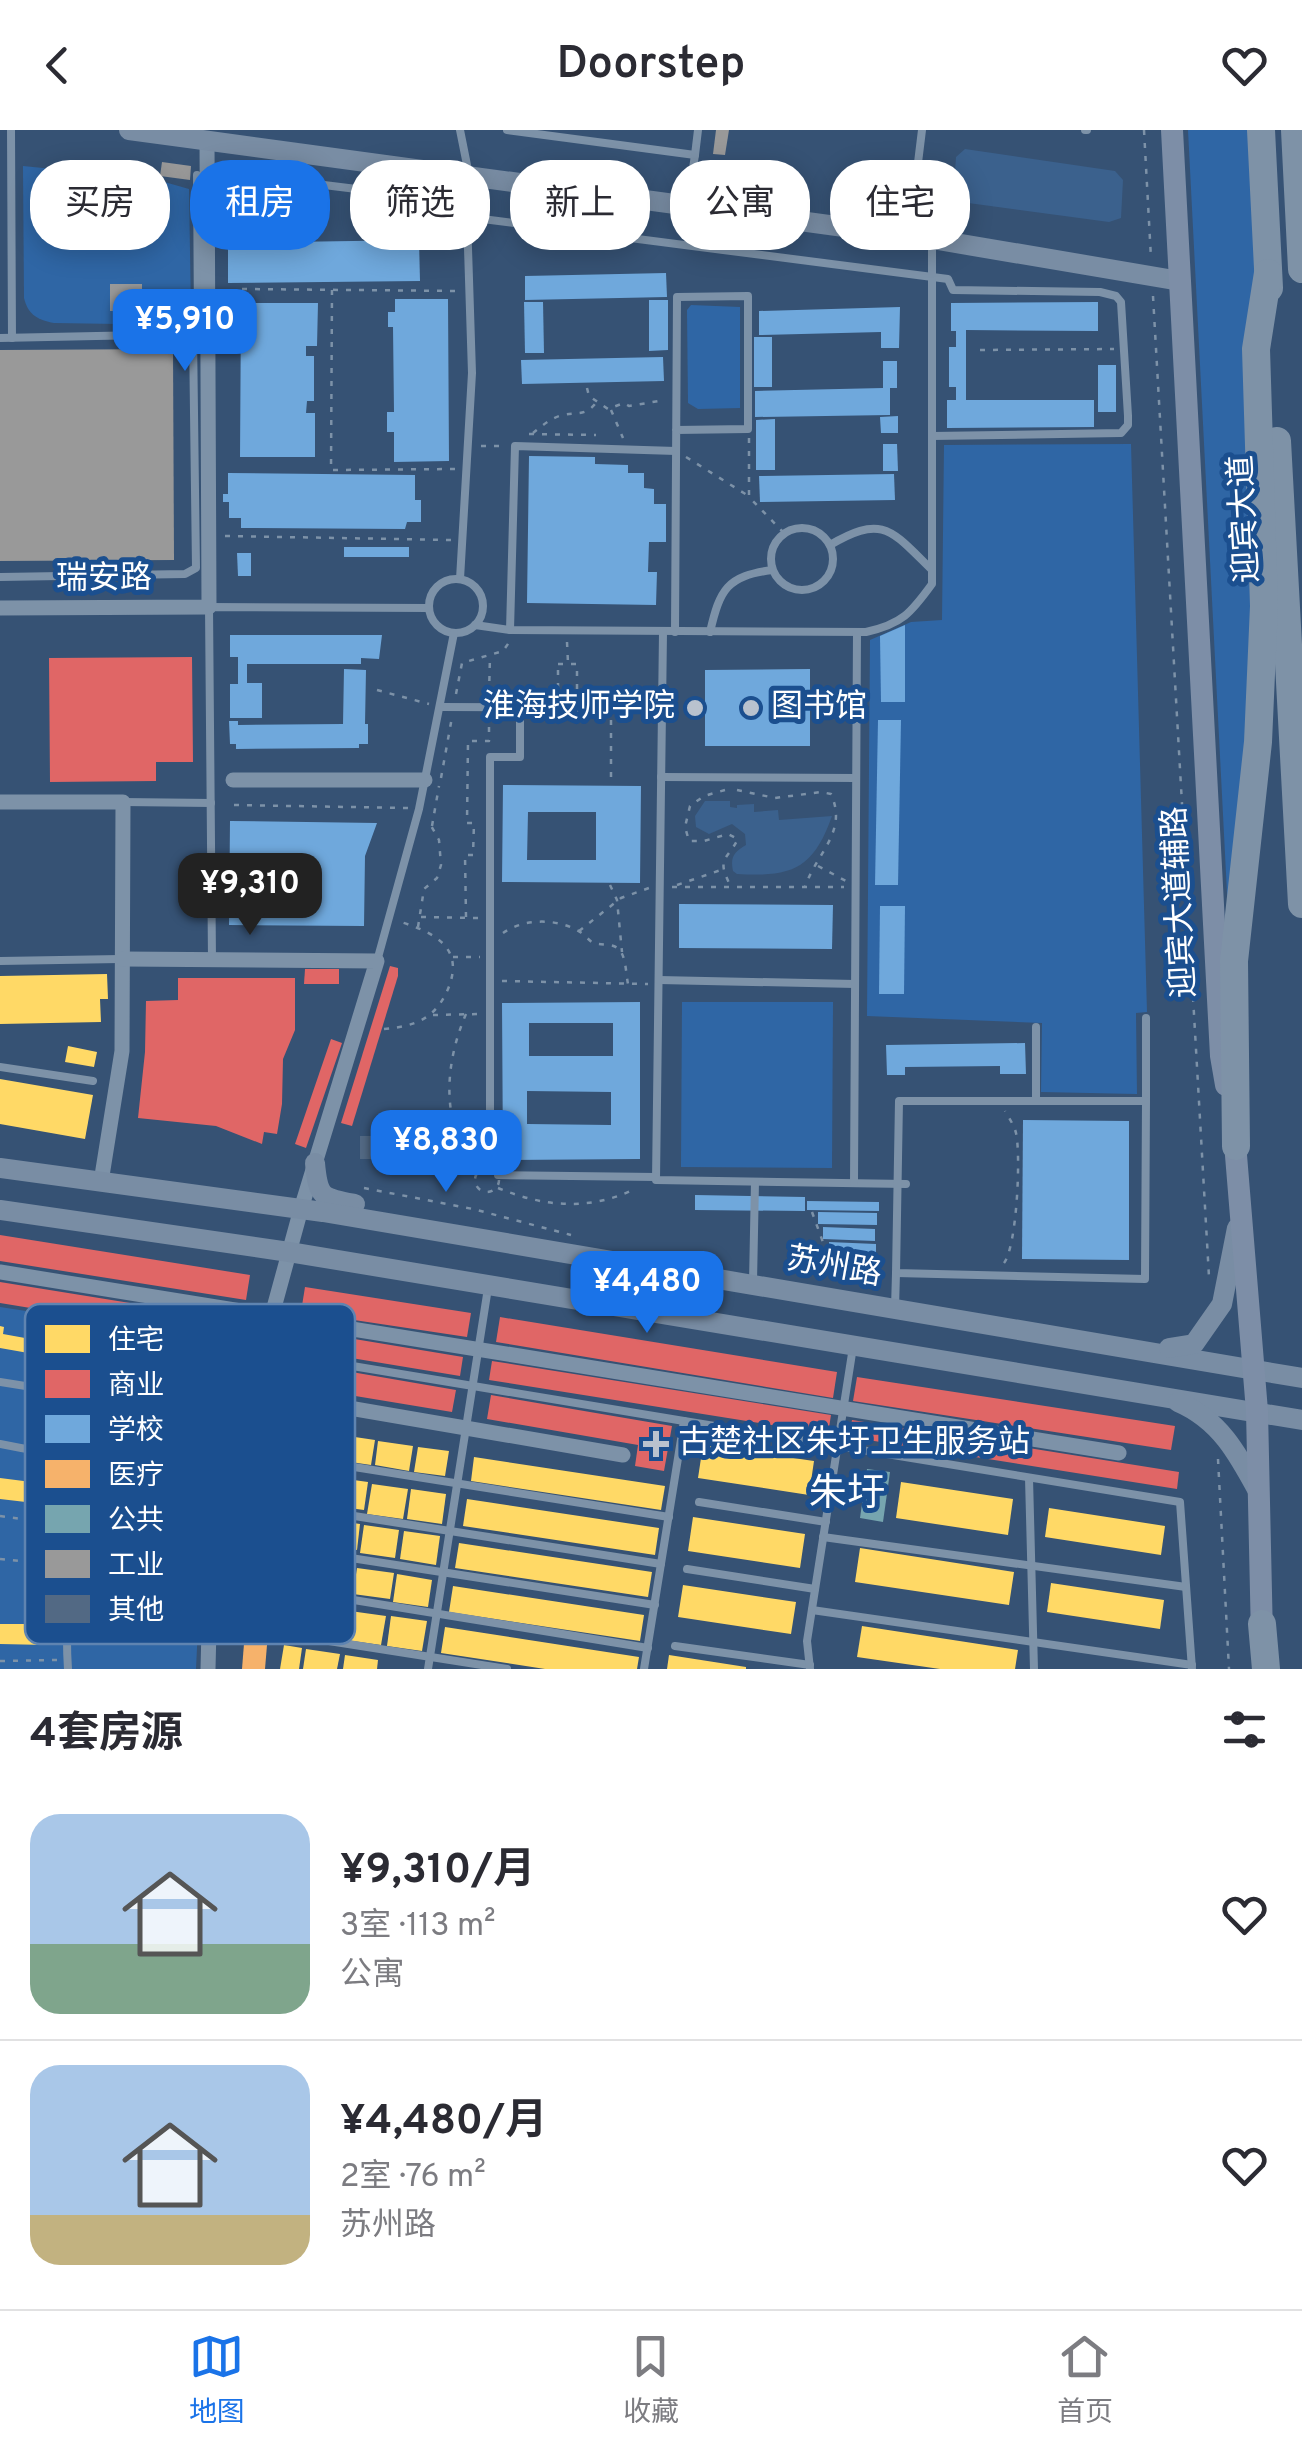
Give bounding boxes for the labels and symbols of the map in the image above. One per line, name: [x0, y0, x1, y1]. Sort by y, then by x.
pin: ¥5,910: [104, 289, 266, 374]
street label: 迎宾大道: [1223, 454, 1269, 584]
street label: 瑞安路: [56, 560, 152, 600]
place label: 淮海技师学院: [483, 688, 675, 728]
place label: 图书馆: [771, 688, 867, 728]
marker: 淮海技师学院: [684, 697, 706, 719]
marker: 图书馆: [740, 697, 762, 719]
street label: 迎宾大道辅路: [1156, 805, 1206, 999]
pin: ¥9,310: [169, 853, 331, 938]
pin: ¥8,830: [365, 1110, 527, 1195]
street label: 苏州路: [783, 1240, 885, 1296]
pin: ¥4,480: [566, 1251, 728, 1336]
legend: [25, 1304, 355, 1644]
text: 住宅: [108, 1324, 164, 1360]
text: 商业: [108, 1369, 164, 1405]
text: 学校: [108, 1414, 164, 1450]
place label: 古楚社区朱圩卫生服务站: [678, 1424, 1030, 1464]
marker: 古楚社区朱圩卫生服务站: [643, 1431, 669, 1457]
text: 医疗: [108, 1459, 164, 1495]
district label: 朱圩: [809, 1471, 885, 1520]
text: 公共: [108, 1504, 164, 1540]
text: 工业: [108, 1549, 164, 1585]
text: 其他: [108, 1594, 164, 1630]

